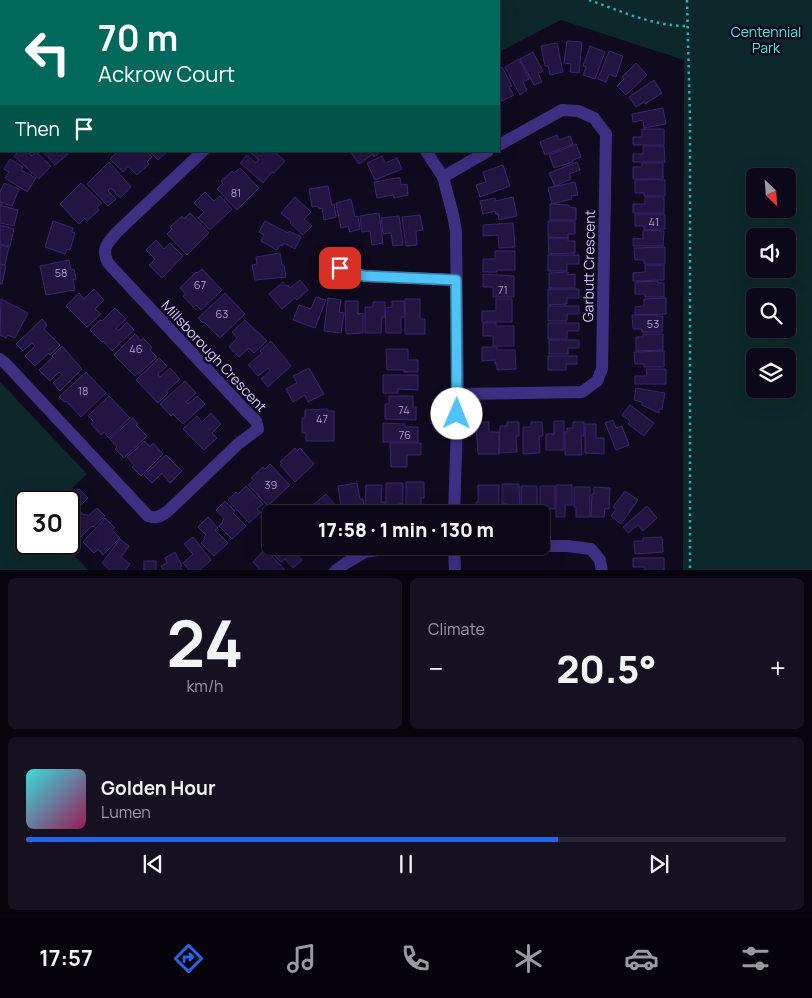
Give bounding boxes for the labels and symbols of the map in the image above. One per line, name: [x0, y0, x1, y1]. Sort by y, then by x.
park label: Centennial Park: [731, 22, 801, 57]
north arrow: [746, 168, 796, 218]
house number: 81: [231, 185, 241, 200]
street label: Garbutt Crescent: [578, 209, 599, 322]
house number: 41: [649, 214, 659, 229]
pin: [319, 247, 361, 289]
house number: 58: [55, 265, 67, 280]
house number: 67: [194, 277, 206, 292]
house number: 71: [498, 282, 508, 297]
street label: Millsborough Crescent: [158, 296, 271, 416]
house number: 63: [216, 306, 228, 321]
house number: 53: [647, 316, 659, 331]
house number: 46: [129, 341, 143, 356]
house number: 18: [78, 383, 88, 398]
position arrow: [430, 387, 482, 439]
house number: 74: [398, 402, 410, 417]
house number: 47: [316, 411, 328, 426]
house number: 76: [399, 427, 411, 442]
house number: 39: [265, 477, 278, 492]
speed limit sign: 30: [15, 490, 80, 555]

